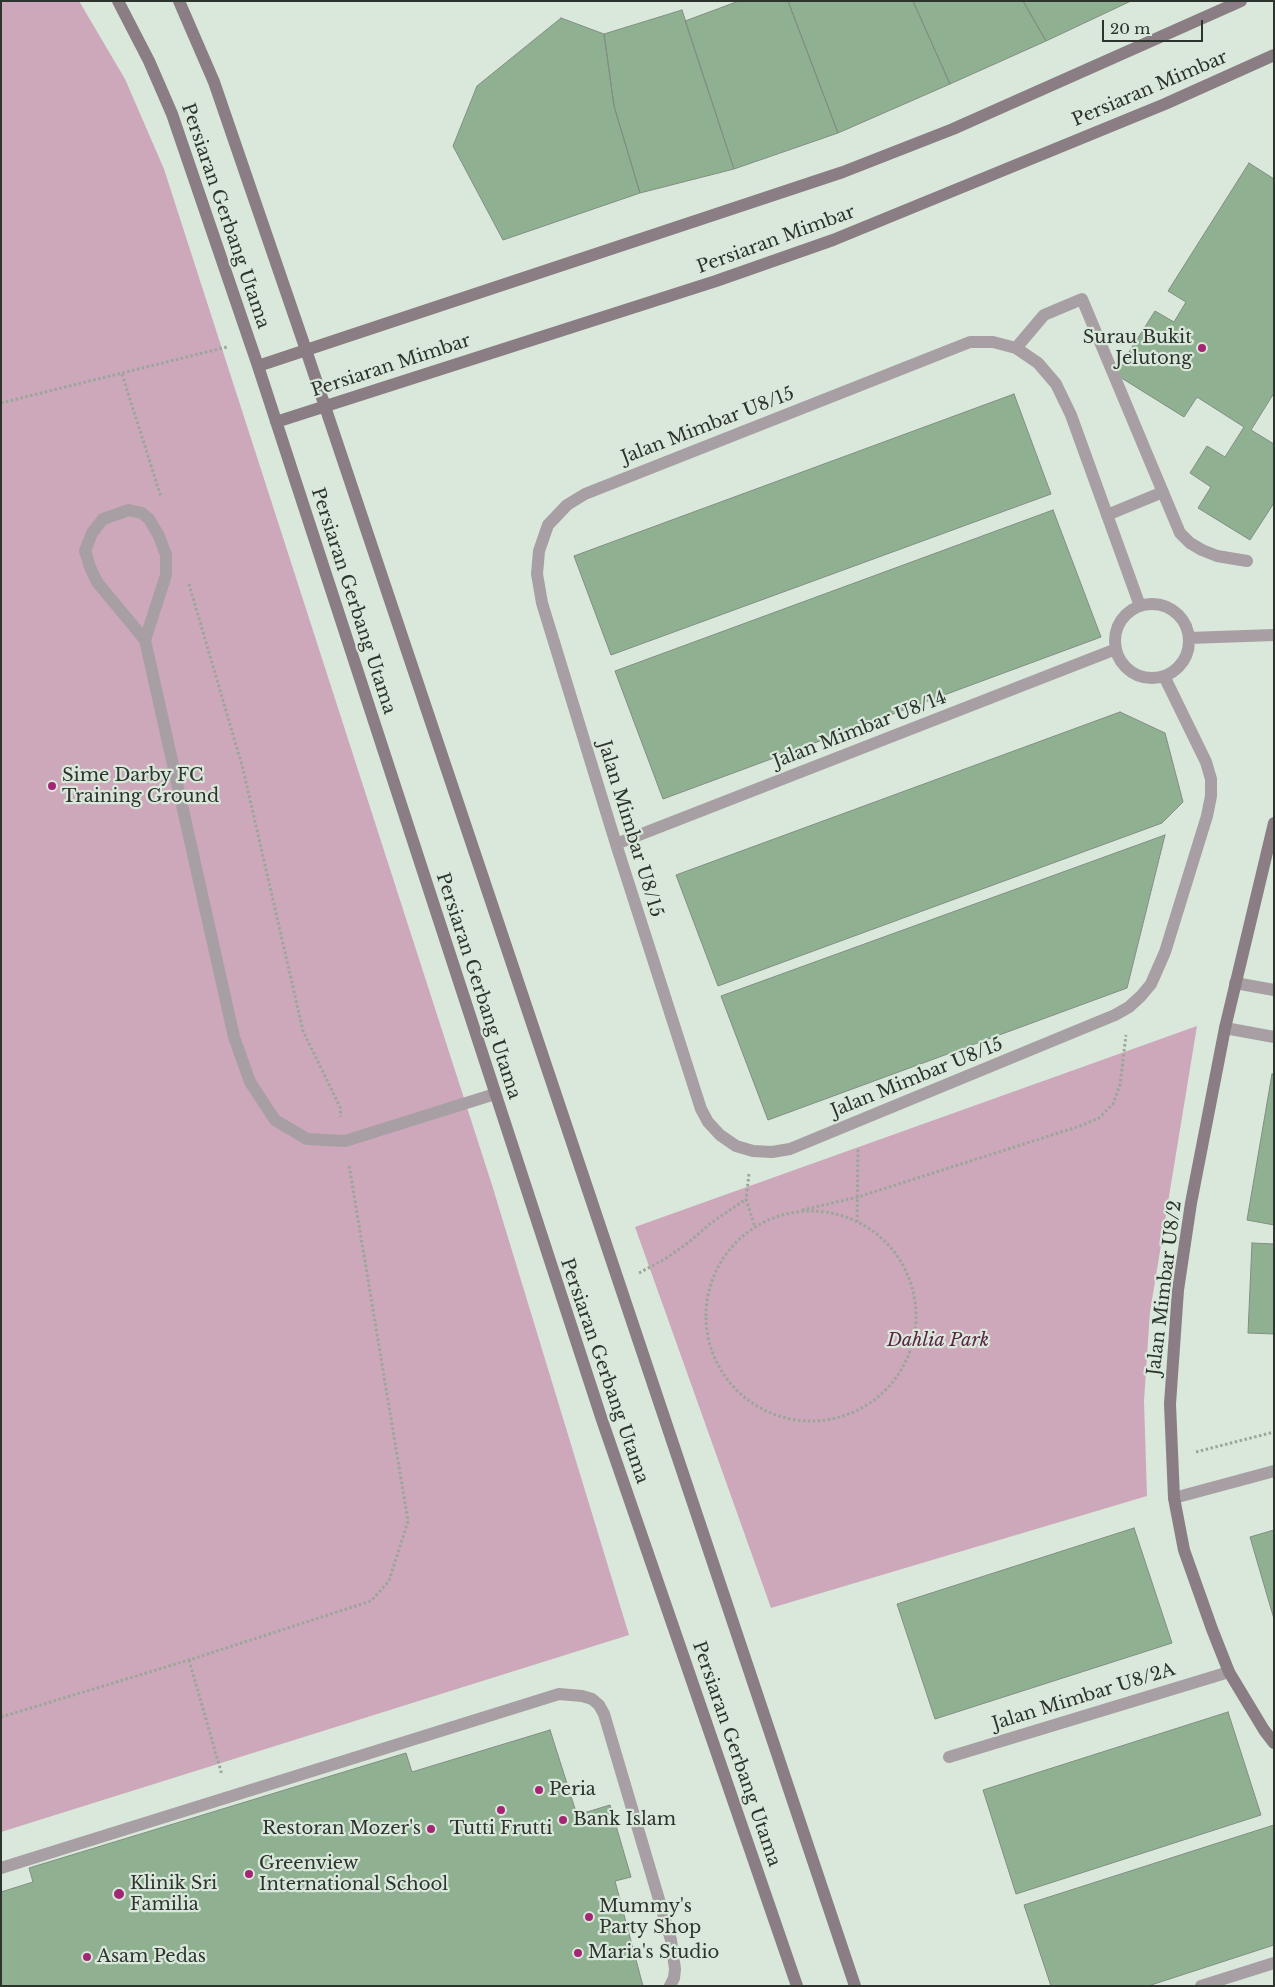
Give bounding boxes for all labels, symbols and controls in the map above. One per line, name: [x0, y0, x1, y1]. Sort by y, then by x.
scale bar: [1105, 10, 1206, 42]
text: 20 m: [1110, 19, 1150, 38]
street label: Persiaran Mimbar: [1069, 47, 1231, 131]
street label: Persiaran Gerbang Utama: [176, 101, 274, 331]
street label: Persiaran Mimbar: [694, 201, 858, 279]
place label: Surau Bukit Jelutong: [1083, 327, 1192, 369]
street label: Persiaran Mimbar: [308, 330, 474, 402]
marker: Surau Bukit Jelutong: [1196, 342, 1208, 354]
street label: Jalan Mimbar U8/15: [619, 383, 797, 469]
street label: Persiaran Gerbang Utama: [306, 485, 400, 717]
street label: Jalan Mimbar U8/14: [770, 687, 950, 773]
street label: Jalan Mimbar U8/15: [593, 738, 667, 920]
place label: Sime Darby FC Training Ground: [62, 765, 219, 808]
marker: Sime Darby FC Training Ground: [46, 780, 58, 792]
street label: Persiaran Gerbang Utama: [431, 870, 525, 1102]
street label: Jalan Mimbar U8/15: [828, 1034, 1006, 1122]
street label: Jalan Mimbar U8/2: [1144, 1199, 1186, 1377]
street label: Persiaran Gerbang Utama: [555, 1256, 653, 1486]
park label: Dahlia Park: [887, 1330, 989, 1352]
street label: Persiaran Gerbang Utama: [687, 1639, 785, 1869]
street label: Jalan Mimbar U8/2A: [990, 1659, 1178, 1735]
place label: Peria: [549, 1779, 596, 1801]
marker: Peria: [533, 1784, 545, 1796]
marker: Tutti Frutti: [495, 1804, 507, 1816]
place label: Bank Islam: [573, 1809, 676, 1831]
marker: Bank Islam: [557, 1814, 569, 1826]
place label: Restoran Mozer's: [262, 1818, 421, 1840]
place label: Tutti Frutti: [450, 1818, 552, 1840]
marker: Restoran Mozer's: [425, 1823, 437, 1835]
place label: Greenview International School: [259, 1853, 448, 1896]
marker: Greenview International School: [243, 1868, 255, 1880]
place label: Klinik Sri Familia: [130, 1873, 217, 1916]
marker: Klinik Sri Familia: [112, 1887, 126, 1901]
place label: Mummy's Party Shop: [599, 1896, 701, 1938]
marker: Mummy's Party Shop: [583, 1911, 595, 1923]
place label: Maria's Studio: [588, 1942, 719, 1964]
place label: Asam Pedas: [97, 1946, 206, 1968]
marker: Maria's Studio: [572, 1947, 584, 1959]
marker: Asam Pedas: [81, 1951, 93, 1963]

